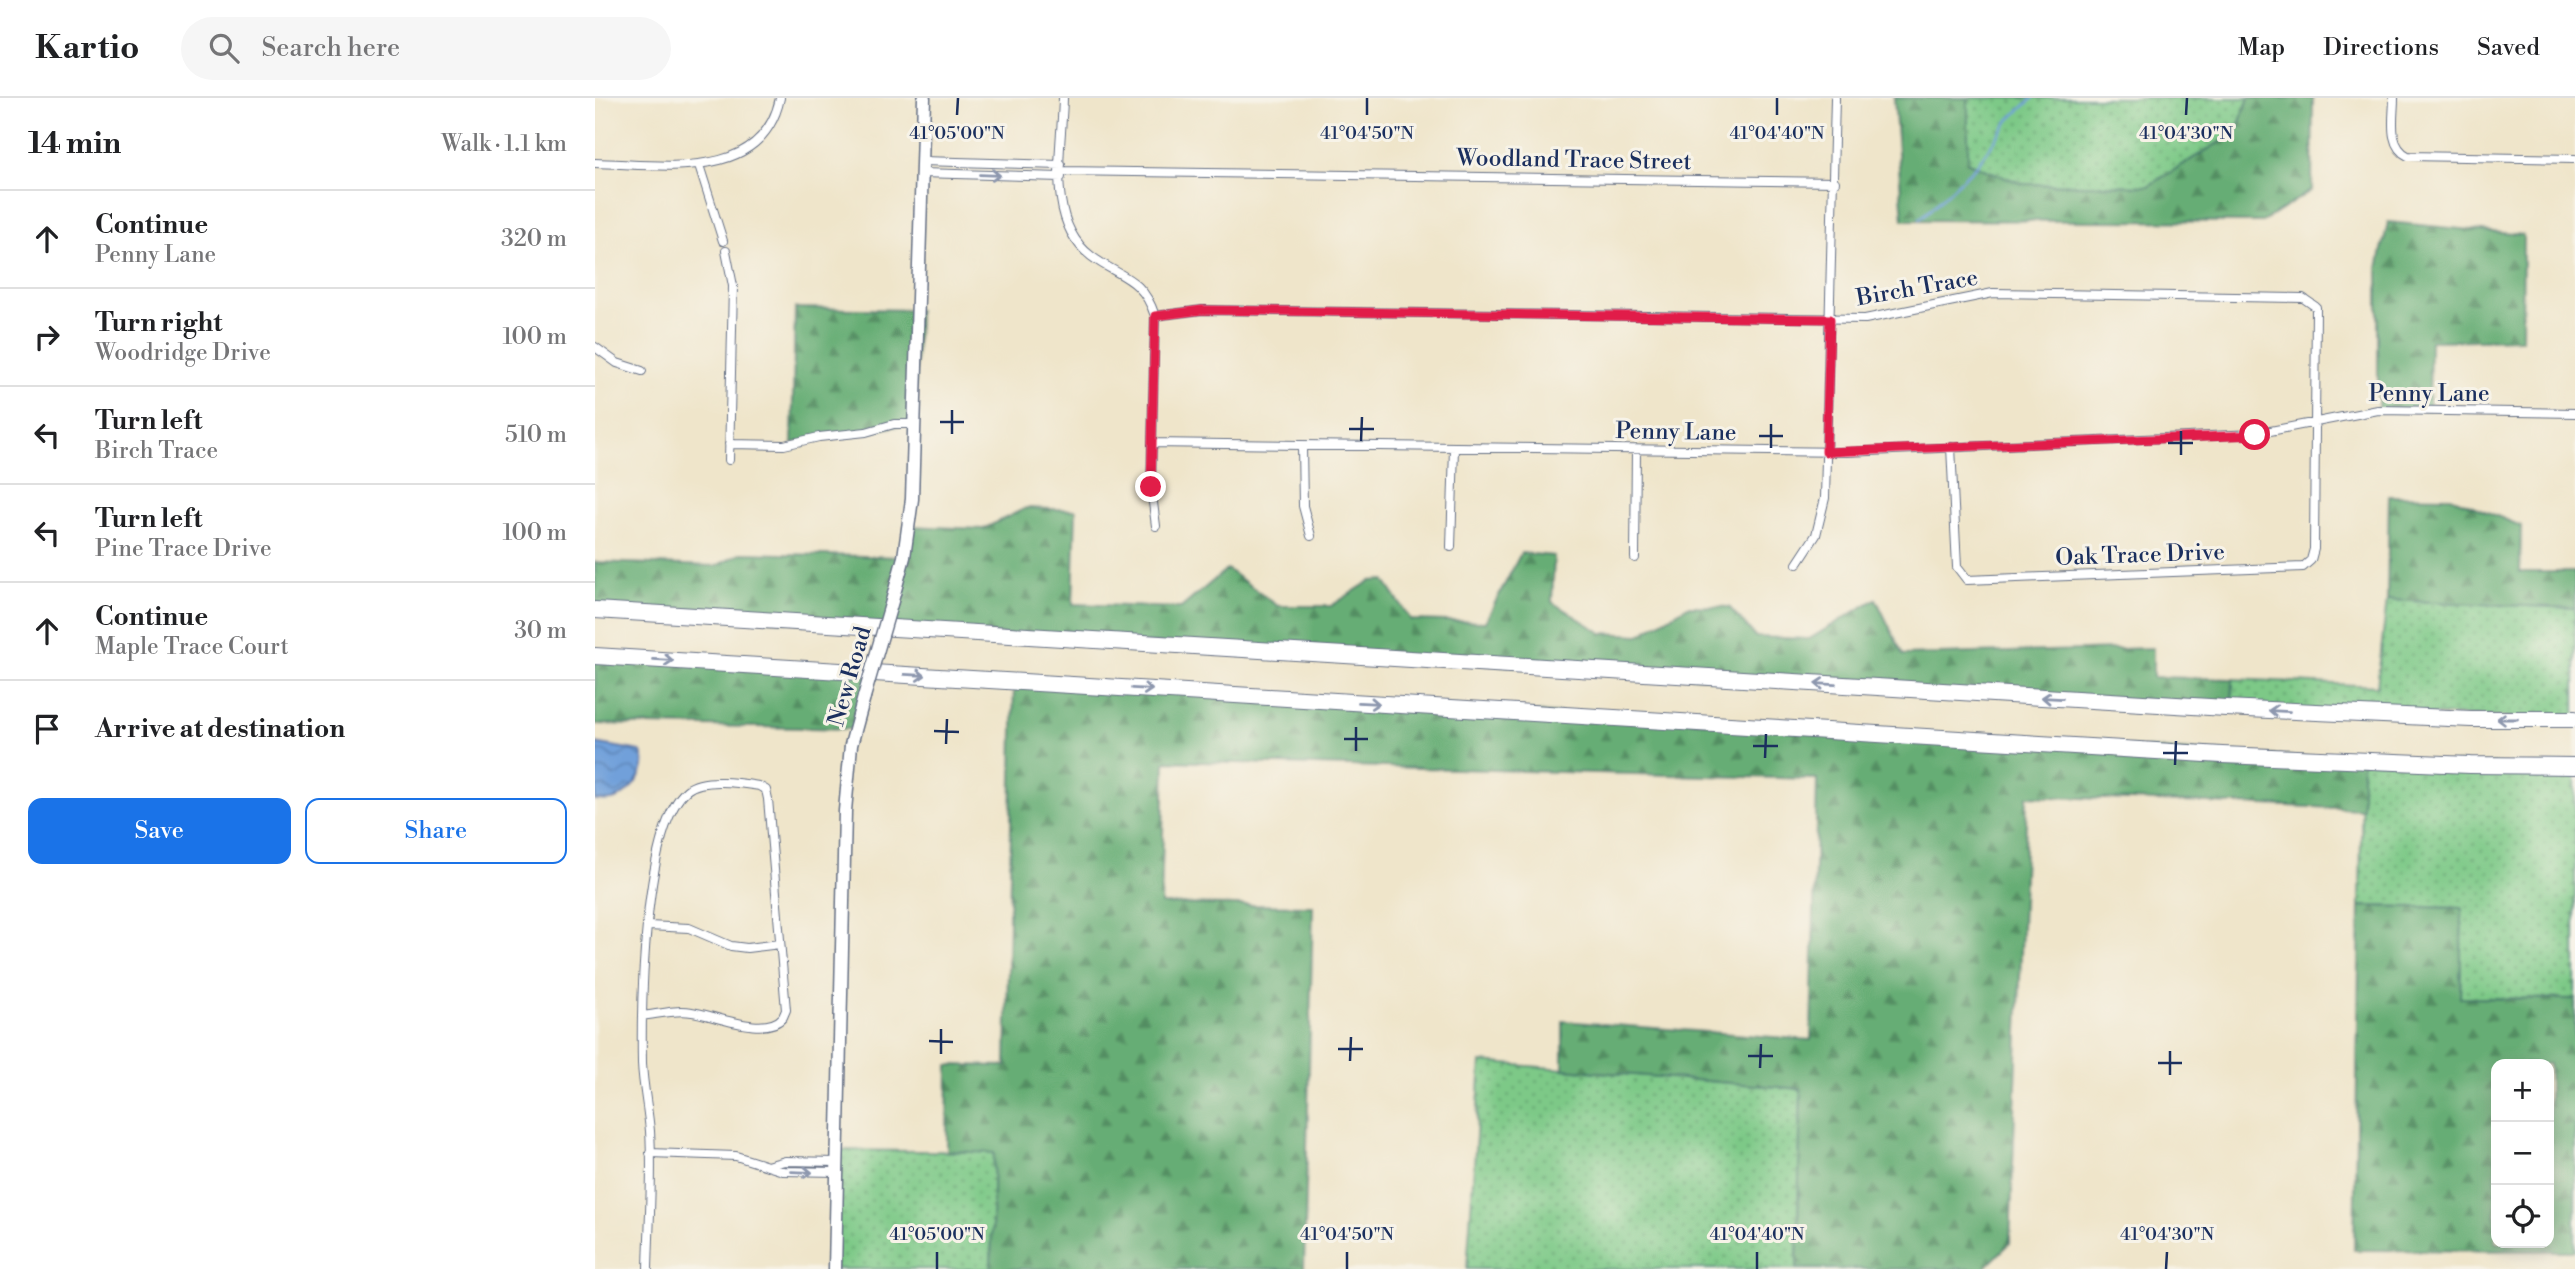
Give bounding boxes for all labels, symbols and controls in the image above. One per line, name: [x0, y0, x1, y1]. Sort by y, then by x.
search box: [181, 17, 671, 80]
text: Kartio: [35, 28, 139, 69]
icon: search: [205, 29, 243, 67]
text: Search here: [261, 32, 400, 64]
text: Map: [2238, 33, 2285, 63]
text: Directions: [2323, 33, 2439, 63]
text: Saved: [2477, 33, 2540, 63]
text: 41°05'00"N: [909, 122, 1005, 145]
text: 41°04'50"N: [1320, 122, 1415, 145]
text: 41°04'40"N: [1730, 122, 1825, 145]
text: 41°04'30"N: [2139, 122, 2234, 145]
text: 14 min: [28, 125, 121, 163]
text: Walk · 1.1 km: [441, 130, 567, 158]
street label: Woodland Trace Street: [1455, 144, 1692, 176]
one-way arrow: [978, 168, 1001, 182]
text: Continue: [95, 209, 208, 241]
icon: ahead: [28, 220, 66, 258]
text: 320 m: [501, 225, 567, 253]
text: Penny Lane: [95, 241, 216, 269]
street label: Birch Trace: [1853, 263, 1980, 313]
text: Turn right: [95, 307, 223, 339]
icon: right: [28, 318, 66, 356]
text: 100 m: [502, 323, 567, 351]
text: Woodridge Drive: [95, 339, 271, 367]
street label: Penny Lane: [2368, 380, 2490, 408]
text: Turn left: [95, 405, 203, 437]
icon: left: [28, 416, 66, 454]
street label: Penny Lane: [1615, 417, 1737, 447]
route start: [2239, 419, 2270, 450]
text: 510 m: [505, 421, 567, 449]
text: Birch Trace: [95, 437, 218, 465]
route end: [1135, 471, 1166, 502]
text: Turn left: [95, 503, 203, 535]
icon: left: [28, 514, 66, 552]
text: 100 m: [502, 519, 567, 547]
text: Pine Trace Drive: [95, 535, 272, 563]
street label: Oak Trace Drive: [2055, 538, 2225, 572]
text: Continue: [95, 601, 208, 633]
icon: ahead: [28, 612, 66, 650]
text: 30 m: [514, 617, 567, 645]
street label: New Road: [822, 623, 878, 729]
text: Maple Trace Court: [95, 633, 289, 661]
one-way arrow: [651, 654, 674, 667]
one-way arrow: [903, 669, 925, 682]
one-way arrow: [1814, 677, 1837, 690]
one-way arrow: [1130, 683, 1153, 696]
one-way arrow: [2041, 691, 2064, 704]
one-way arrow: [1357, 696, 1380, 709]
one-way arrow: [2269, 704, 2291, 717]
icon: arrive: [28, 710, 66, 748]
one-way arrow: [2496, 712, 2519, 726]
text: Arrive at destination: [95, 713, 345, 745]
button: Save: [28, 798, 291, 864]
button: Share: [305, 798, 567, 864]
map controls: [2491, 1059, 2554, 1248]
button: +: [2491, 1059, 2554, 1122]
button: −: [2491, 1122, 2554, 1185]
one-way arrow: [790, 1165, 813, 1178]
button: locate: [2491, 1185, 2554, 1248]
text: 41°05'00"N: [889, 1223, 985, 1246]
text: 41°04'50"N: [1300, 1223, 1395, 1246]
text: 41°04'40"N: [1710, 1223, 1805, 1246]
text: 41°04'30"N: [2120, 1223, 2215, 1246]

